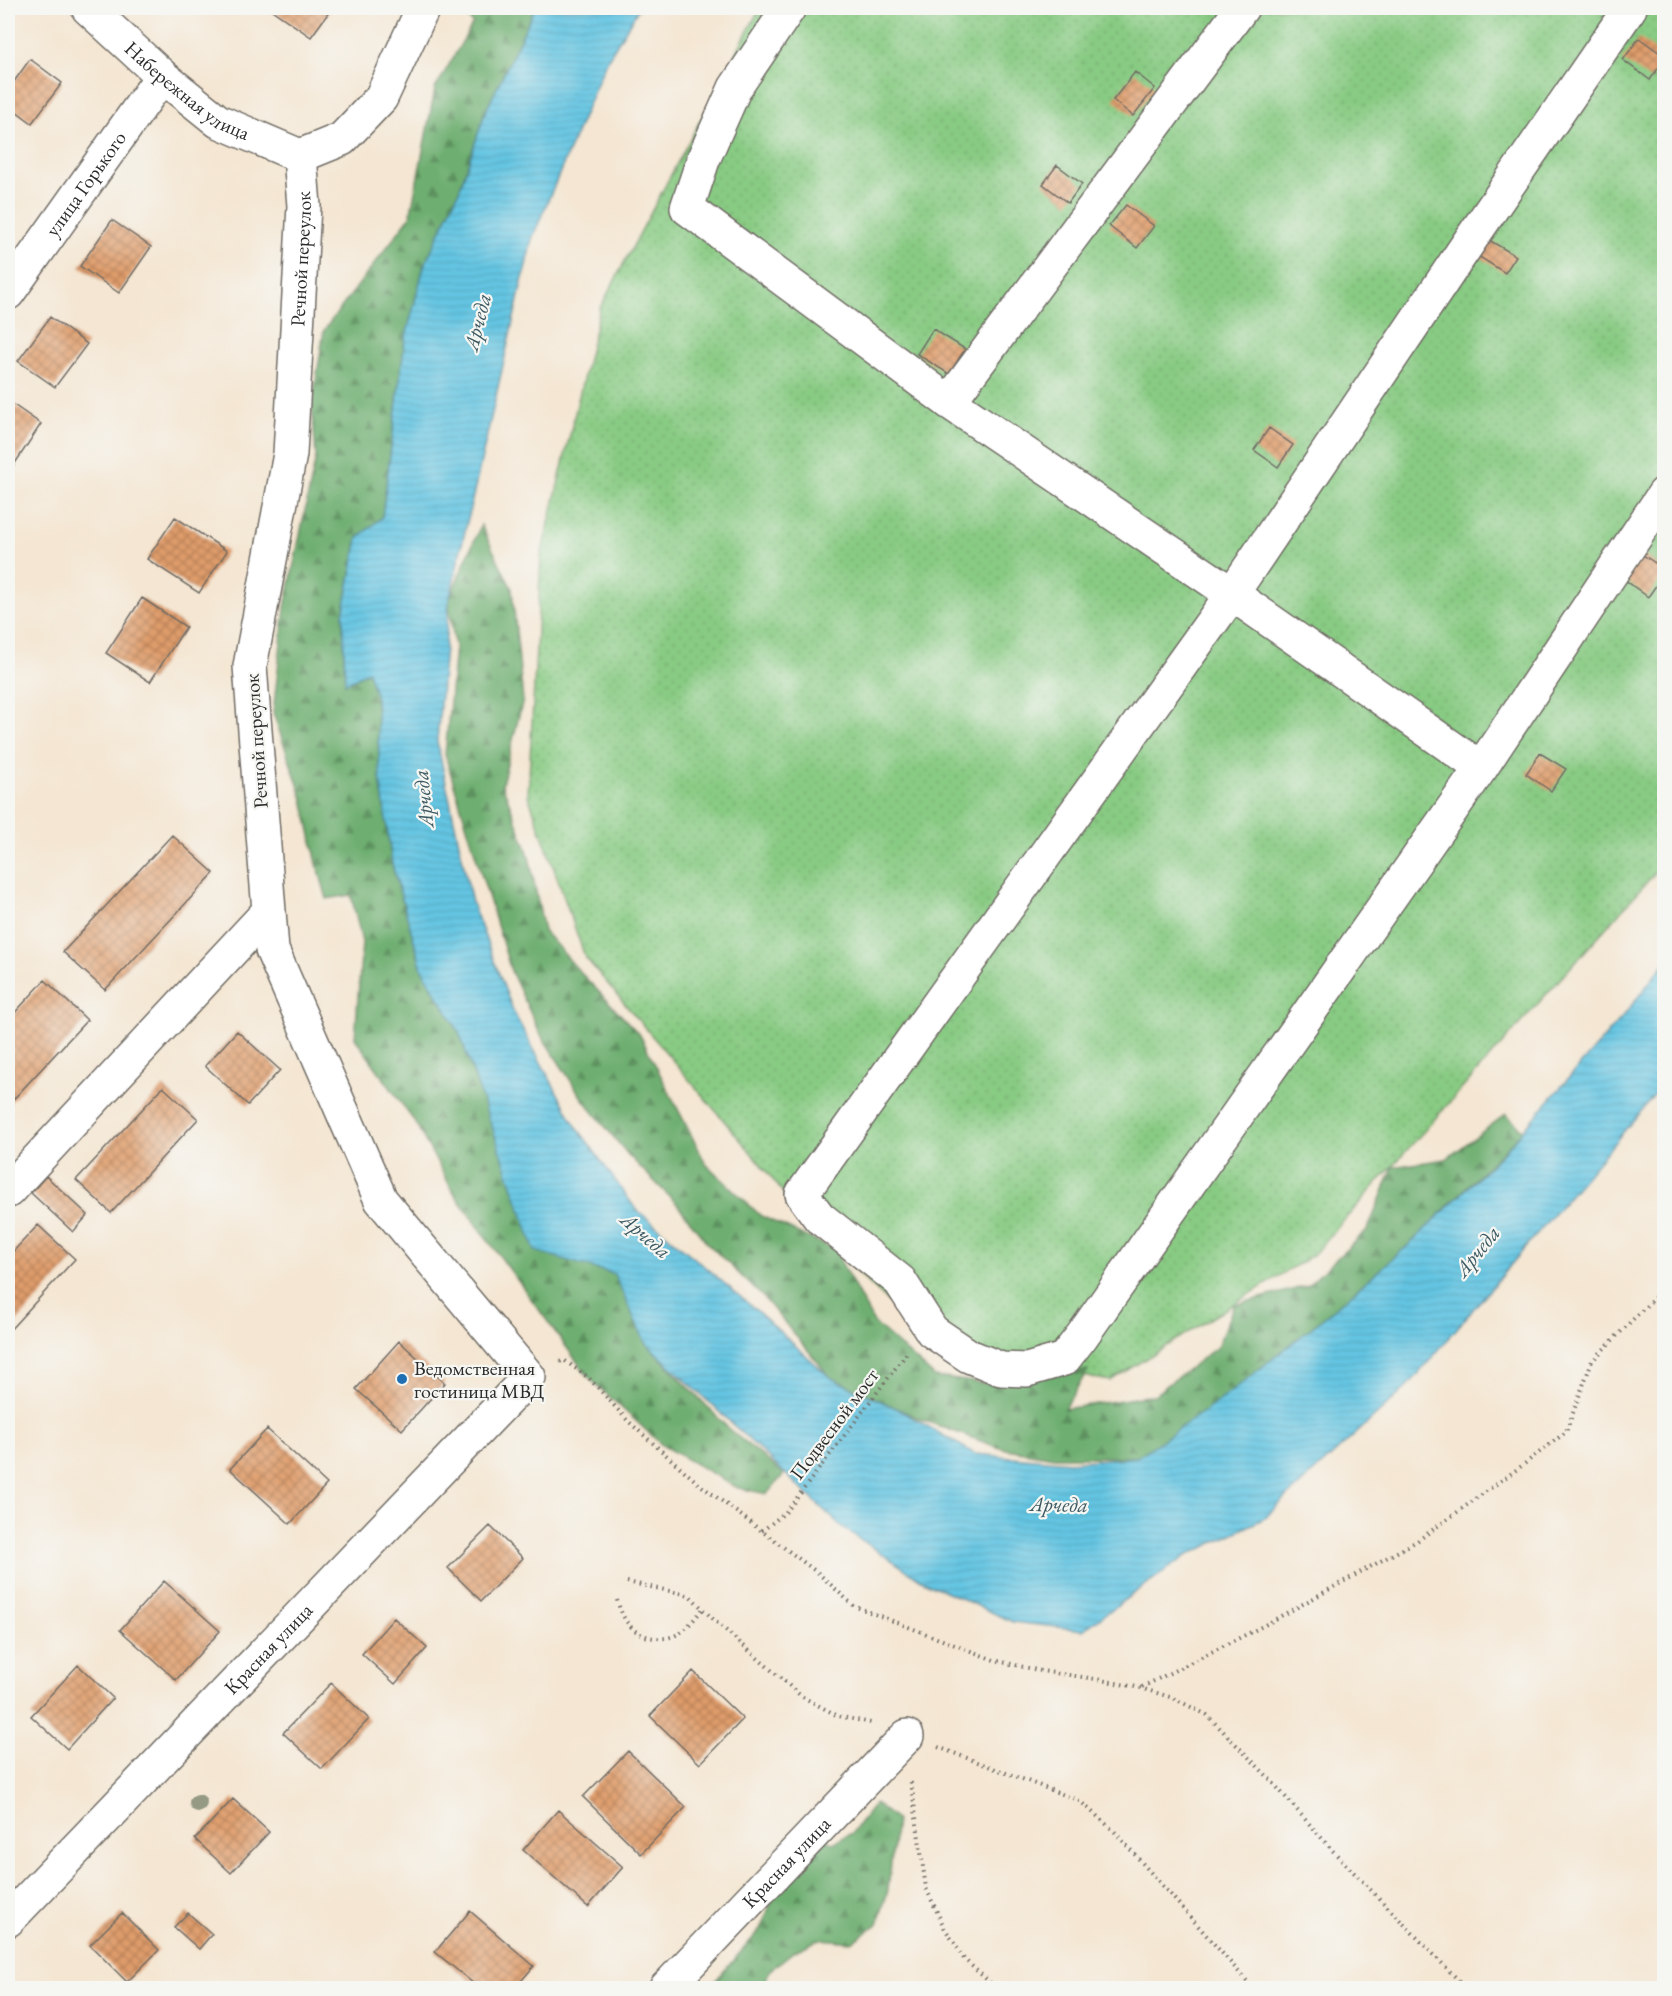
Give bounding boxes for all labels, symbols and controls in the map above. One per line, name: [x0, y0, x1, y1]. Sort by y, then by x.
street label: Набережная улица: [119, 35, 254, 146]
street label: улица Горького: [39, 126, 132, 242]
street label: Речной переулок: [284, 190, 317, 327]
water label: Арчеда: [456, 291, 497, 355]
street label: Речной переулок: [238, 672, 274, 809]
water label: Арчеда: [407, 769, 440, 831]
water label: Арчеда: [614, 1204, 677, 1264]
water label: Арчеда: [1447, 1220, 1506, 1284]
place label: Ведомственная гостиница МВД: [414, 1355, 545, 1404]
street label: Подвесной мост: [784, 1363, 884, 1485]
marker: Ведомственная гостиница МВД: [395, 1372, 409, 1386]
water label: Арчеда: [1028, 1490, 1088, 1518]
street label: Красная улица: [218, 1597, 318, 1700]
street label: Красная улица: [736, 1811, 836, 1914]

